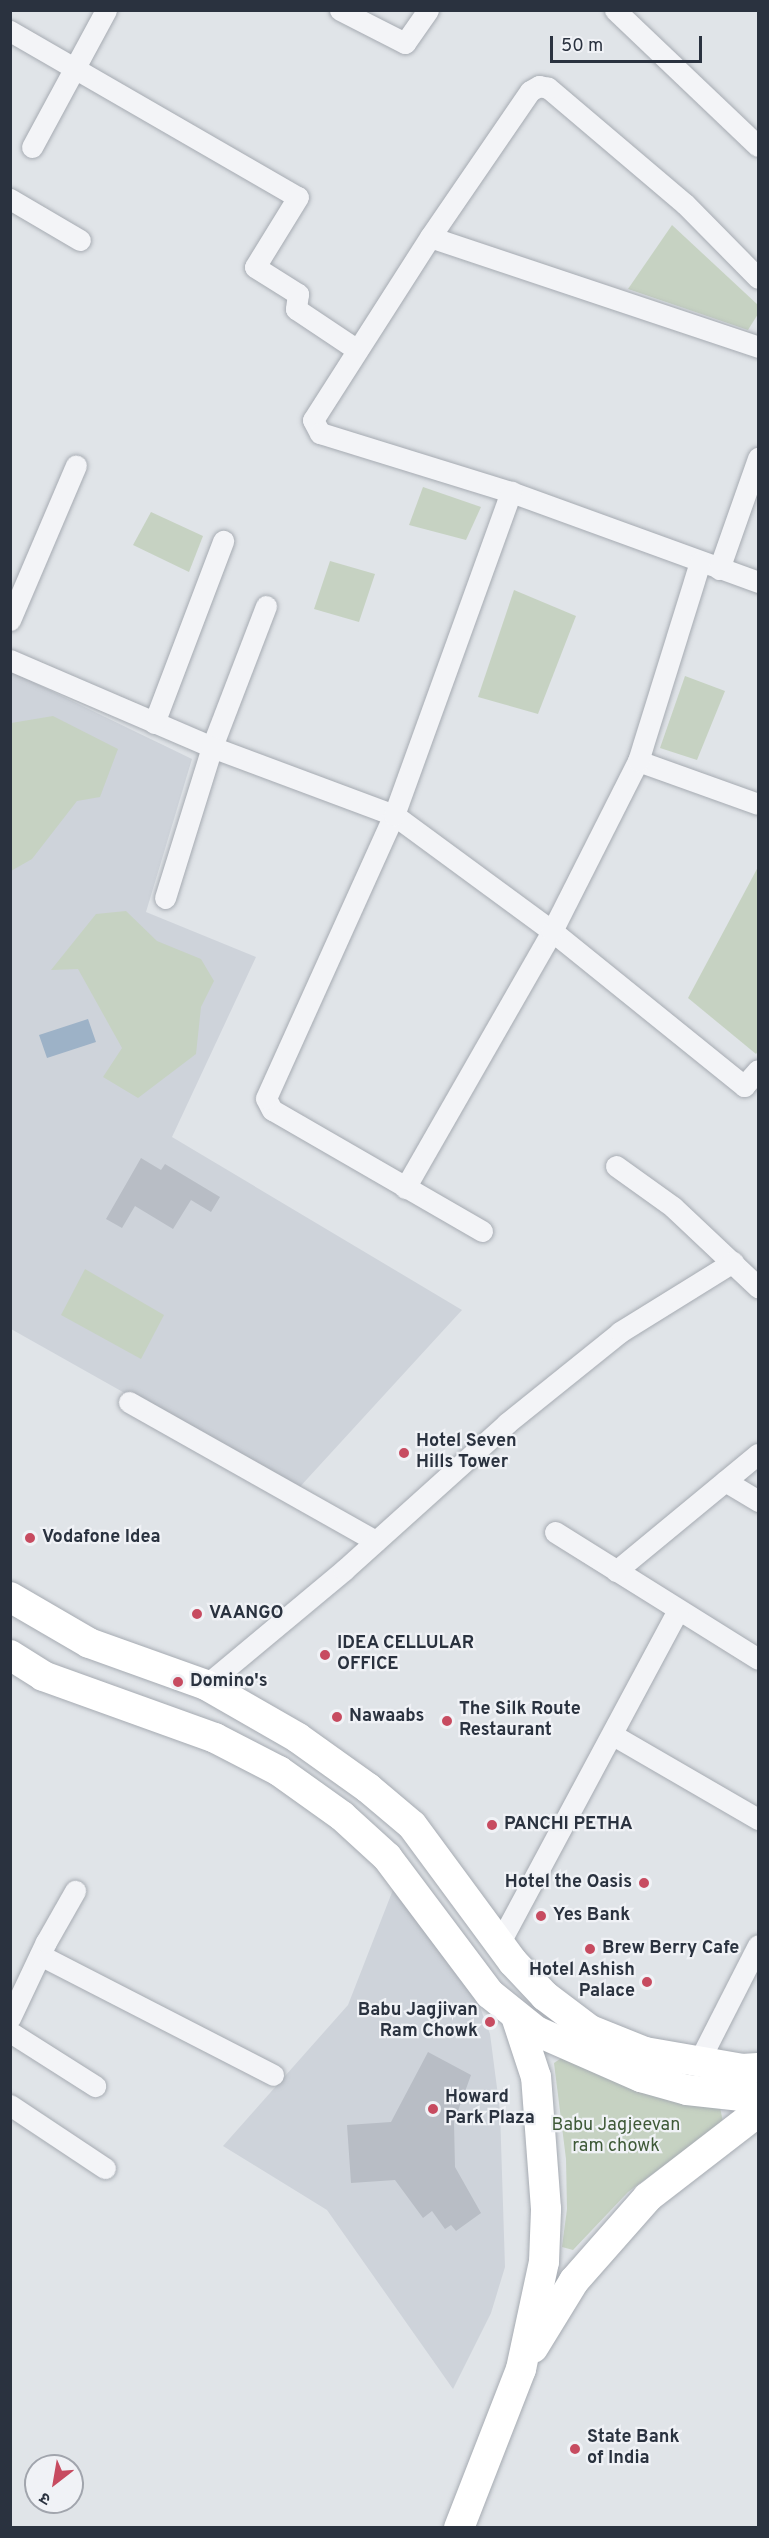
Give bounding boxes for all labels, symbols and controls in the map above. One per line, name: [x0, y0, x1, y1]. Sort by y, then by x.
scale bar: [553, 24, 704, 62]
text: 50 m: [561, 35, 603, 58]
place label: Hotel Seven Hills Tower: [416, 1432, 517, 1474]
marker: Hotel Seven Hills Tower: [397, 1446, 411, 1460]
place label: Vodafone Idea: [42, 1527, 160, 1549]
marker: Vodafone Idea: [23, 1531, 37, 1545]
place label: VAANGO: [209, 1603, 284, 1625]
marker: VAANGO: [190, 1607, 204, 1621]
place label: IDEA CELLULAR OFFICE: [337, 1634, 475, 1676]
marker: IDEA CELLULAR OFFICE: [318, 1648, 332, 1662]
place label: Domino's: [190, 1671, 268, 1693]
marker: Domino's: [171, 1675, 185, 1689]
place label: The Silk Route Restaurant: [459, 1700, 581, 1742]
place label: Nawaabs: [349, 1706, 424, 1728]
marker: Nawaabs: [330, 1710, 344, 1724]
marker: The Silk Route Restaurant: [440, 1714, 454, 1728]
place label: PANCHI PETHA: [504, 1814, 633, 1836]
marker: PANCHI PETHA: [485, 1818, 499, 1832]
place label: Hotel the Oasis: [505, 1872, 632, 1894]
marker: Hotel the Oasis: [637, 1876, 651, 1890]
place label: Yes Bank: [553, 1905, 630, 1927]
marker: Yes Bank: [534, 1909, 548, 1923]
place label: Brew Berry Cafe: [602, 1938, 739, 1960]
marker: Brew Berry Cafe: [583, 1942, 597, 1956]
place label: Hotel Ashish Palace: [528, 1961, 635, 2004]
marker: Hotel Ashish Palace: [640, 1975, 654, 1989]
place label: Babu Jagjivan Ram Chowk: [358, 2001, 478, 2044]
marker: Babu Jagjivan Ram Chowk: [483, 2015, 497, 2029]
place label: Howard Park Plaza: [445, 2088, 535, 2130]
marker: Howard Park Plaza: [426, 2102, 440, 2116]
park label: Babu Jagjeevan ram chowk: [552, 2116, 680, 2158]
place label: State Bank of India: [587, 2428, 679, 2470]
marker: State Bank of India: [568, 2442, 582, 2456]
north arrow: [24, 2454, 84, 2514]
text: उ: [37, 2487, 55, 2509]

